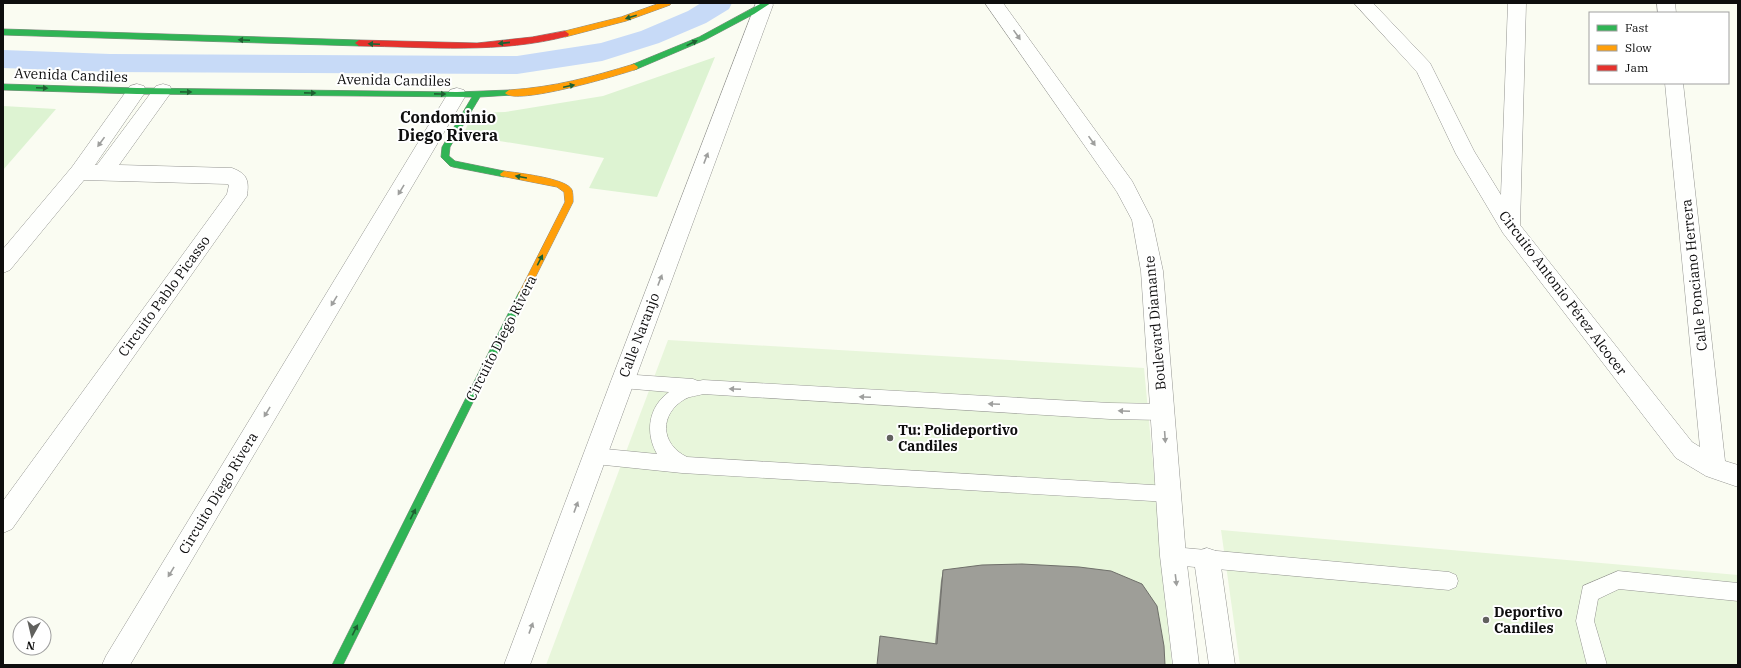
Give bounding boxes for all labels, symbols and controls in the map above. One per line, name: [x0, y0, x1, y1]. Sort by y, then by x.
legend: [1589, 12, 1729, 84]
one-way arrow: [625, 14, 637, 20]
text: Fast: [1625, 20, 1649, 35]
one-way arrow: [1013, 29, 1021, 40]
one-way arrow: [238, 36, 250, 43]
one-way arrow: [368, 40, 380, 47]
one-way arrow: [498, 40, 510, 46]
one-way arrow: [686, 40, 698, 46]
text: Slow: [1625, 40, 1652, 55]
text: Jam: [1625, 60, 1649, 75]
street label: Avenida Candiles: [14, 64, 128, 86]
street label: Avenida Candiles: [337, 70, 451, 90]
one-way arrow: [563, 82, 575, 88]
one-way arrow: [36, 85, 48, 92]
one-way arrow: [180, 89, 193, 95]
one-way arrow: [304, 90, 317, 96]
one-way arrow: [434, 91, 446, 98]
district label: Condominio Diego Rivera: [398, 107, 498, 145]
one-way arrow: [1088, 135, 1097, 146]
one-way arrow: [97, 137, 105, 147]
one-way arrow: [704, 152, 710, 164]
one-way arrow: [515, 173, 527, 179]
one-way arrow: [398, 184, 405, 196]
street label: Calle Ponciano Herrera: [1677, 198, 1711, 352]
street label: Circuito Antonio Pérez Alcocer: [1495, 207, 1631, 380]
street label: Circuito Pablo Picasso: [114, 232, 214, 360]
one-way arrow: [537, 254, 543, 266]
street label: Boulevard Diamante: [1140, 255, 1170, 391]
street label: Circuito Diego Rivera: [461, 272, 541, 404]
one-way arrow: [658, 273, 664, 285]
street label: Calle Naranjo: [615, 290, 663, 380]
one-way arrow: [331, 295, 338, 307]
one-way arrow: [729, 386, 741, 393]
one-way arrow: [859, 393, 871, 400]
one-way arrow: [988, 401, 1001, 408]
one-way arrow: [263, 407, 271, 417]
one-way arrow: [1117, 408, 1130, 414]
place label: Tu: Polideportivo Candiles: [898, 421, 1018, 455]
street label: Circuito Diego Rivera: [174, 428, 262, 557]
one-way arrow: [1161, 431, 1168, 443]
marker: Tu: Polideportivo Candiles: [885, 433, 895, 443]
one-way arrow: [573, 500, 579, 512]
one-way arrow: [410, 508, 416, 520]
one-way arrow: [167, 567, 175, 577]
one-way arrow: [1173, 574, 1179, 586]
place label: Deportivo Candiles: [1494, 603, 1563, 637]
marker: Deportivo Candiles: [1481, 615, 1491, 625]
north arrow: [12, 616, 52, 656]
one-way arrow: [528, 622, 534, 634]
one-way arrow: [351, 624, 358, 636]
text: N: [25, 638, 36, 653]

